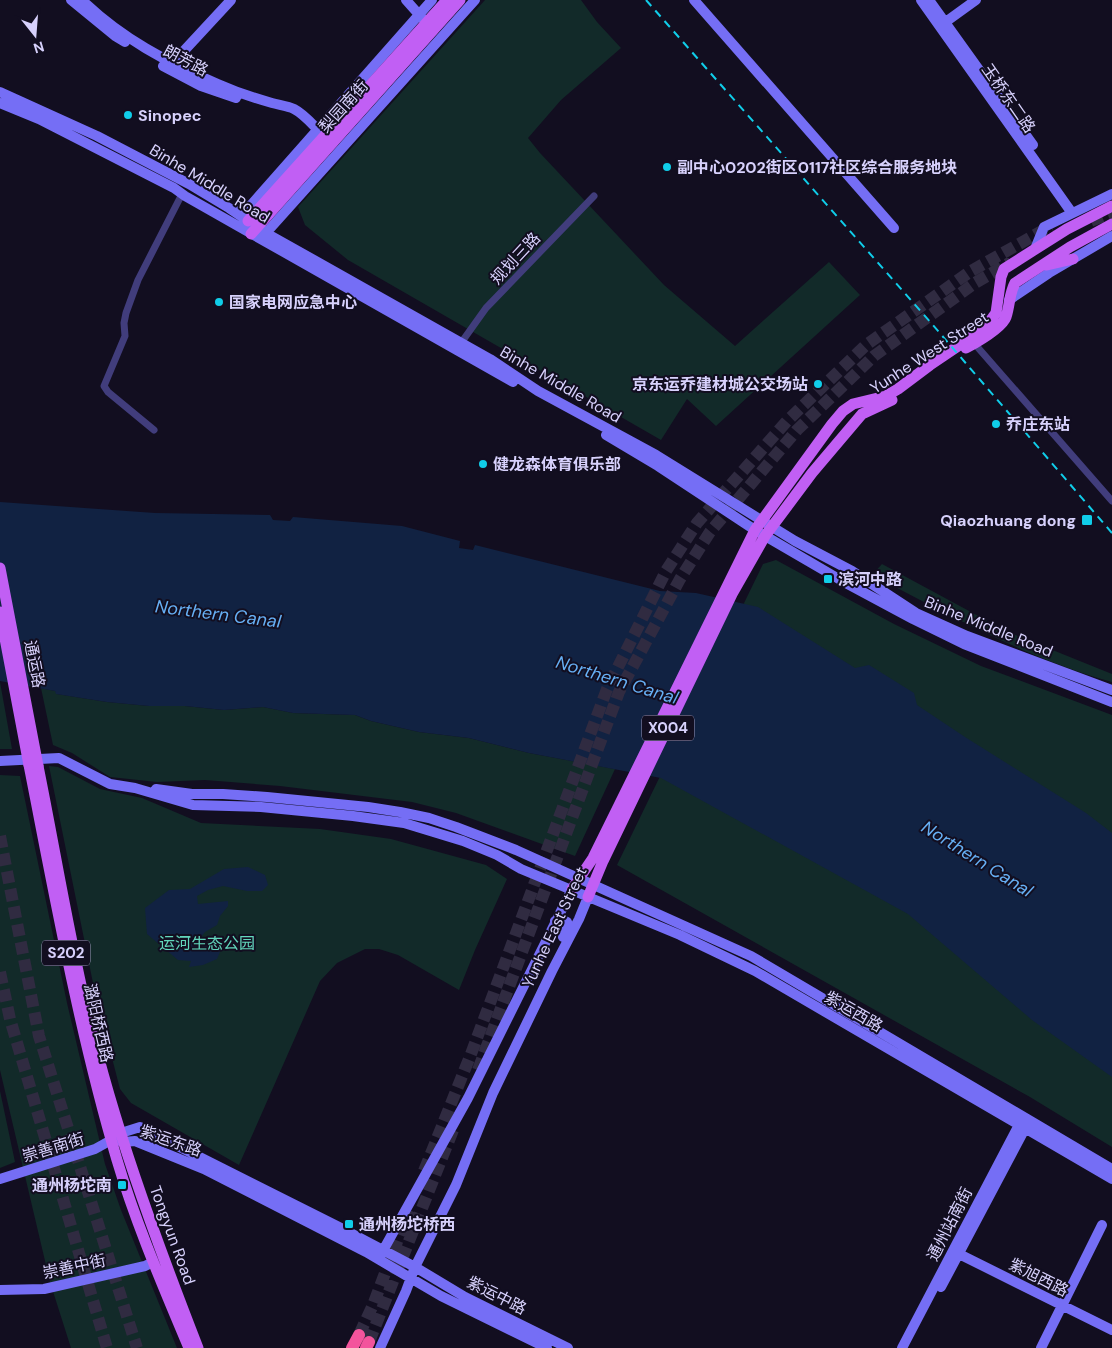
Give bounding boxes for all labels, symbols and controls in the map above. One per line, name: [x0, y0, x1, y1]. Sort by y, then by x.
north arrow: [10, 10, 60, 60]
text: N: [31, 37, 46, 58]
street label: 朗芳路: [160, 40, 212, 81]
street label: 玉桥东二路: [977, 59, 1040, 137]
street label: 梨园南街: [314, 76, 373, 137]
place label: Sinopec: [138, 105, 202, 126]
marker: Sinopec: [122, 109, 134, 121]
street label: Binhe Middle Road: [146, 139, 274, 228]
place label: 副中心0202街区0117社区综合服务地块: [677, 157, 957, 178]
marker: 副中心0202街区0117社区综合服务地块: [661, 161, 673, 173]
street label: 规划三路: [486, 228, 545, 289]
place label: 国家电网应急中心: [229, 292, 357, 313]
marker: 国家电网应急中心: [213, 296, 225, 308]
street label: Yunhe West Street: [866, 306, 992, 399]
street label: Binhe Middle Road: [496, 341, 625, 428]
place label: 京东运乔建材城公交场站: [632, 374, 808, 395]
marker: 京东运乔建材城公交场站: [812, 378, 824, 390]
place label: 乔庄东站: [1006, 414, 1070, 435]
marker: 乔庄东站: [990, 418, 1002, 430]
place label: 健龙森体育俱乐部: [493, 454, 621, 475]
marker: 健龙森体育俱乐部: [477, 458, 489, 470]
place label: Qiaozhuang dong: [940, 510, 1076, 531]
marker: Qiaozhuang dong: [1080, 513, 1094, 527]
place label: 滨河中路: [838, 569, 902, 590]
marker: 滨河中路: [822, 573, 834, 585]
street label: Binhe Middle Road: [921, 591, 1056, 662]
water label: Northern Canal: [154, 594, 283, 634]
street label: 通运路: [20, 639, 49, 690]
water label: Northern Canal: [553, 650, 682, 710]
road number: X004: [642, 716, 694, 740]
water label: Northern Canal: [917, 815, 1038, 903]
street label: Yunhe East Street: [517, 863, 592, 991]
park label: 运河生态公园: [159, 933, 255, 954]
road number: S202: [42, 940, 90, 966]
street label: 潞阳桥西路: [79, 982, 118, 1064]
street label: 紫运西路: [821, 986, 887, 1037]
street label: 紫运东路: [137, 1120, 205, 1161]
street label: 崇善南街: [19, 1128, 87, 1167]
place label: 通州杨坨南: [32, 1175, 112, 1196]
marker: 通州杨坨南: [116, 1179, 128, 1191]
street label: Tongyun Road: [145, 1183, 200, 1288]
street label: 通州站南街: [922, 1184, 977, 1265]
place label: 通州杨坨桥西: [359, 1214, 455, 1235]
marker: 通州杨坨桥西: [343, 1218, 355, 1230]
street label: 崇善中街: [41, 1250, 108, 1283]
street label: 紫旭西路: [1005, 1254, 1072, 1301]
street label: 紫运中路: [463, 1272, 530, 1319]

